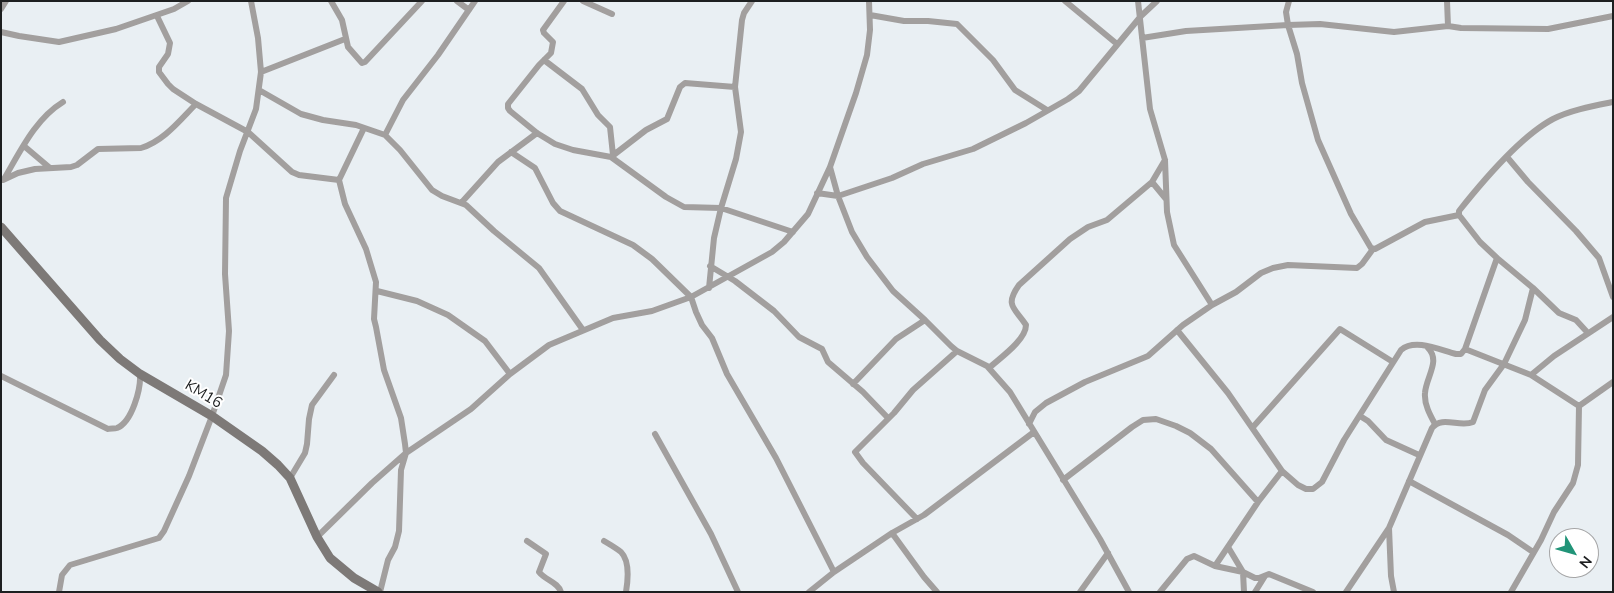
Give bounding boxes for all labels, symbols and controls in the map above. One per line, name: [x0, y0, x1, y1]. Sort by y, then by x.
street label: KM16: [181, 377, 225, 413]
north arrow: [1549, 528, 1599, 578]
text: N: [1575, 552, 1596, 572]

